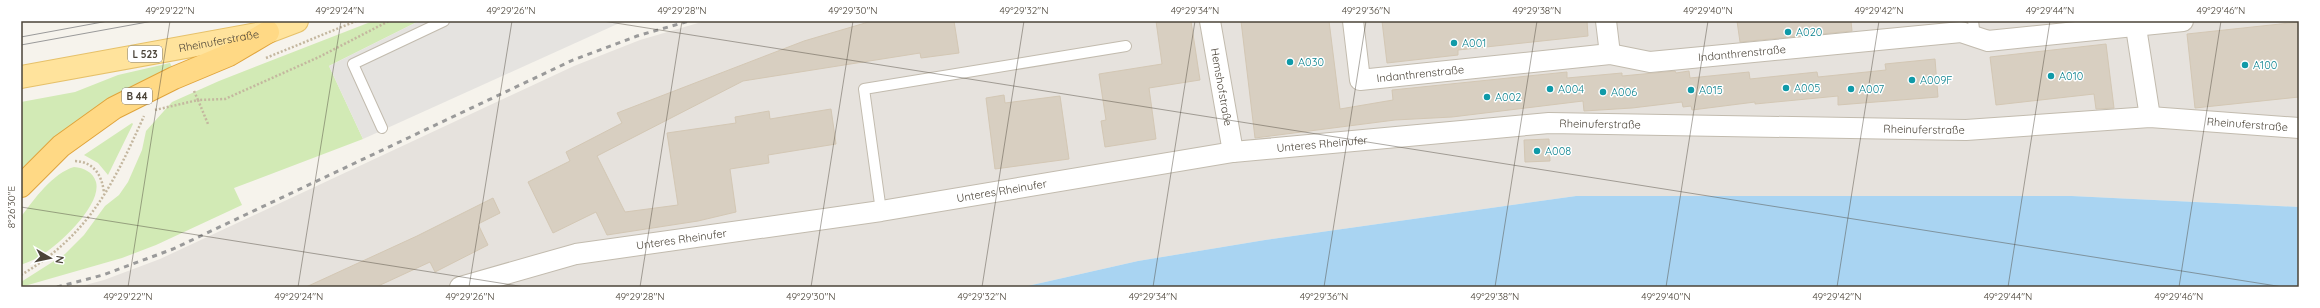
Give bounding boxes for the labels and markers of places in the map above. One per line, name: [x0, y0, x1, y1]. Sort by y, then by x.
place label: A020: [1796, 25, 1822, 39]
marker: A020: [1783, 27, 1793, 37]
place label: A001: [1462, 36, 1486, 50]
marker: A001: [1449, 38, 1459, 48]
place label: A030: [1298, 55, 1324, 69]
marker: A030: [1285, 57, 1295, 67]
place label: A100: [2253, 58, 2277, 72]
marker: A100: [2240, 60, 2250, 70]
place label: A010: [2059, 69, 2083, 83]
marker: A010: [2046, 71, 2056, 81]
place label: A009F: [1920, 73, 1953, 87]
marker: A009F: [1907, 75, 1917, 85]
place label: A005: [1794, 81, 1820, 95]
place label: A004: [1558, 82, 1584, 96]
place label: A007: [1859, 82, 1885, 96]
place label: A015: [1699, 83, 1723, 97]
marker: A005: [1781, 83, 1791, 93]
marker: A004: [1545, 84, 1555, 94]
marker: A007: [1846, 84, 1856, 94]
place label: A006: [1611, 85, 1637, 99]
marker: A015: [1686, 85, 1696, 95]
marker: A006: [1598, 87, 1608, 97]
place label: A002: [1495, 90, 1521, 104]
marker: A002: [1482, 92, 1492, 102]
place label: A008: [1545, 144, 1571, 158]
marker: A008: [1532, 146, 1542, 156]

